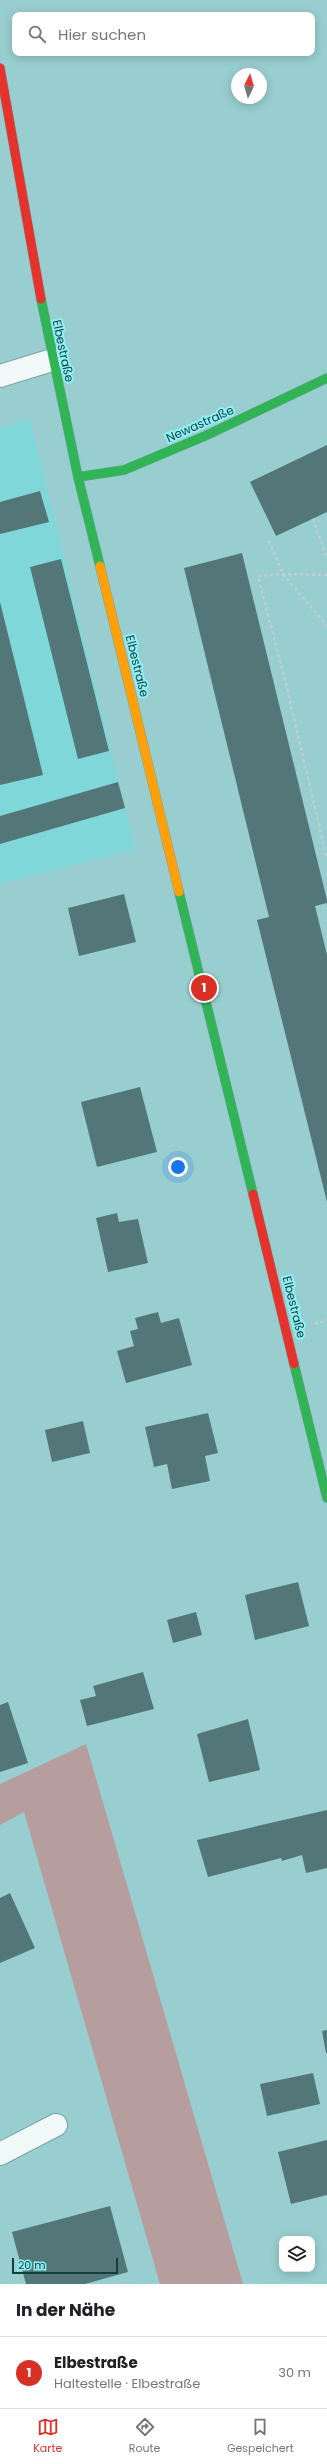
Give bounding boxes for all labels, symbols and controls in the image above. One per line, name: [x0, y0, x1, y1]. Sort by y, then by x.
search box: [12, 12, 315, 56]
icon: search: [26, 23, 48, 45]
text: Hier suchen: [58, 24, 146, 45]
north arrow: [231, 68, 267, 104]
street label: Elbestraße: [49, 318, 78, 384]
street label: Newastraße: [163, 401, 236, 446]
street label: Elbestraße: [122, 633, 153, 699]
pin: 1: [191, 973, 217, 1003]
your location: [168, 1157, 188, 1177]
street label: Elbestraße: [279, 1274, 310, 1340]
map controls: [279, 2236, 315, 2272]
button: layers: [279, 2236, 315, 2272]
scale bar: [12, 2256, 118, 2275]
text: 20 m: [18, 2257, 46, 2273]
text: In der Nähe: [16, 2298, 115, 2322]
text: Elbestraße: [54, 2352, 138, 2373]
text: 1: [27, 2363, 31, 2382]
text: 30 m: [278, 2363, 311, 2382]
text: Haltestelle · Elbestraße: [54, 2374, 200, 2393]
tab: Karte: [33, 2416, 62, 2457]
tab: Route: [129, 2416, 160, 2457]
tab: Gespeichert: [227, 2416, 294, 2457]

